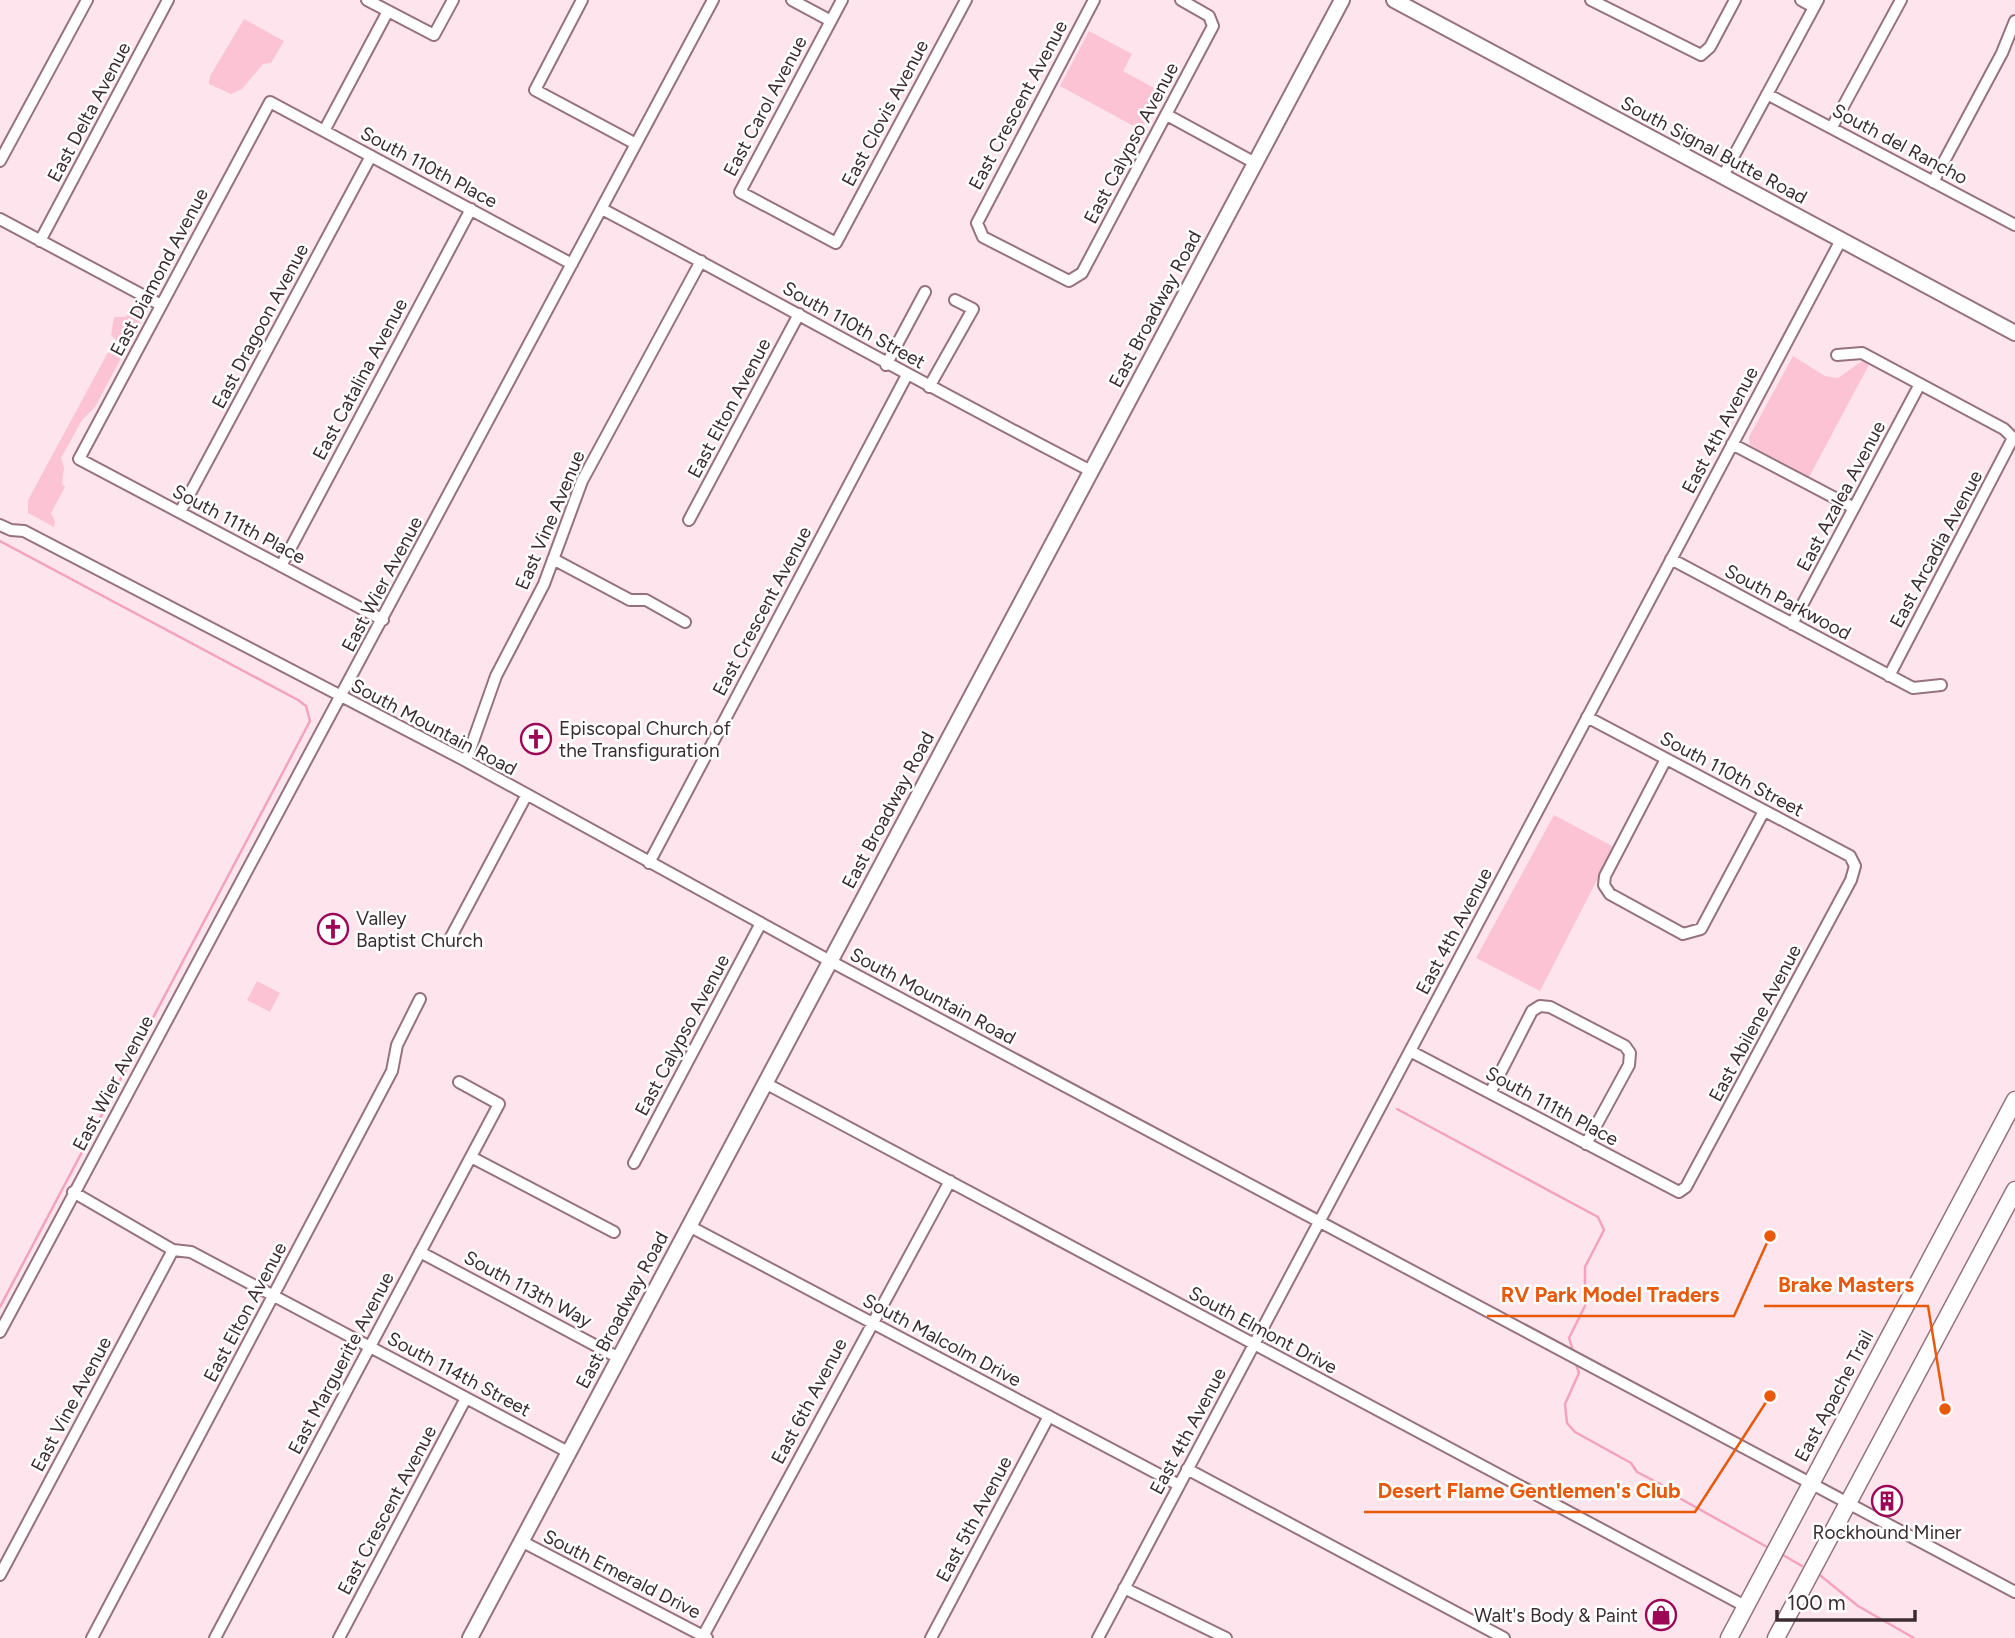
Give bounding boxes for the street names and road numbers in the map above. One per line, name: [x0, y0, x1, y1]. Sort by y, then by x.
street label: East Crescent Avenue: [964, 16, 1072, 194]
street label: East Carol Avenue: [718, 32, 812, 180]
street label: East Clovis Avenue: [837, 36, 933, 190]
street label: East Delta Avenue: [42, 38, 136, 186]
street label: East Calypso Avenue: [1079, 58, 1183, 228]
street label: South Signal Butte Road: [1617, 91, 1811, 209]
street label: South del Rancho: [1828, 99, 1972, 189]
street label: South 110th Place: [357, 121, 501, 213]
street label: East Diamond Avenue: [105, 184, 213, 360]
street label: East Broadway Road: [1104, 227, 1206, 391]
street label: East Dragoon Avenue: [207, 240, 313, 412]
street label: South 110th Street: [779, 276, 929, 374]
street label: East Catalina Avenue: [308, 294, 412, 464]
street label: East Elton Avenue: [683, 334, 775, 482]
street label: East 4th Avenue: [1677, 363, 1763, 497]
street label: East Azalea Avenue: [1792, 417, 1890, 575]
street label: East Vine Avenue: [510, 447, 590, 593]
street label: East Arcadia Avenue: [1885, 466, 1987, 632]
street label: South 111th Place: [169, 479, 309, 569]
street label: East Wier Avenue: [337, 512, 427, 656]
street label: East Crescent Avenue: [708, 522, 816, 700]
street label: South Parkwood: [1721, 559, 1855, 645]
street label: South Mountain Road: [347, 674, 521, 780]
street label: South 110th Street: [1656, 726, 1808, 822]
street label: East Broadway Road: [837, 728, 939, 892]
street label: East 4th Avenue: [1411, 864, 1497, 998]
street label: East Abilene Avenue: [1704, 941, 1806, 1105]
street label: South Mountain Road: [846, 943, 1020, 1049]
street label: East Calypso Avenue: [630, 950, 734, 1120]
street label: East Wier Avenue: [68, 1011, 158, 1155]
street label: South 111th Place: [1482, 1061, 1622, 1151]
street label: East Broadway Road: [571, 1228, 673, 1392]
street label: East Elton Avenue: [199, 1238, 291, 1386]
street label: South 113th Way: [460, 1246, 596, 1332]
street label: East Marguerite Avenue: [283, 1268, 399, 1458]
street label: South Elmont Drive: [1185, 1281, 1341, 1379]
street label: South Malcolm Drive: [859, 1289, 1025, 1391]
street label: East Apache Trail: [1790, 1326, 1878, 1466]
street label: South 114th Street: [383, 1327, 535, 1421]
street label: East Vine Avenue: [26, 1333, 116, 1475]
street label: East 6th Avenue: [766, 1334, 852, 1468]
street label: East 4th Avenue: [1145, 1364, 1231, 1498]
street label: East Crescent Avenue: [333, 1421, 441, 1599]
street label: East 5th Avenue: [931, 1452, 1017, 1586]
street label: South Emerald Drive: [539, 1524, 705, 1624]

